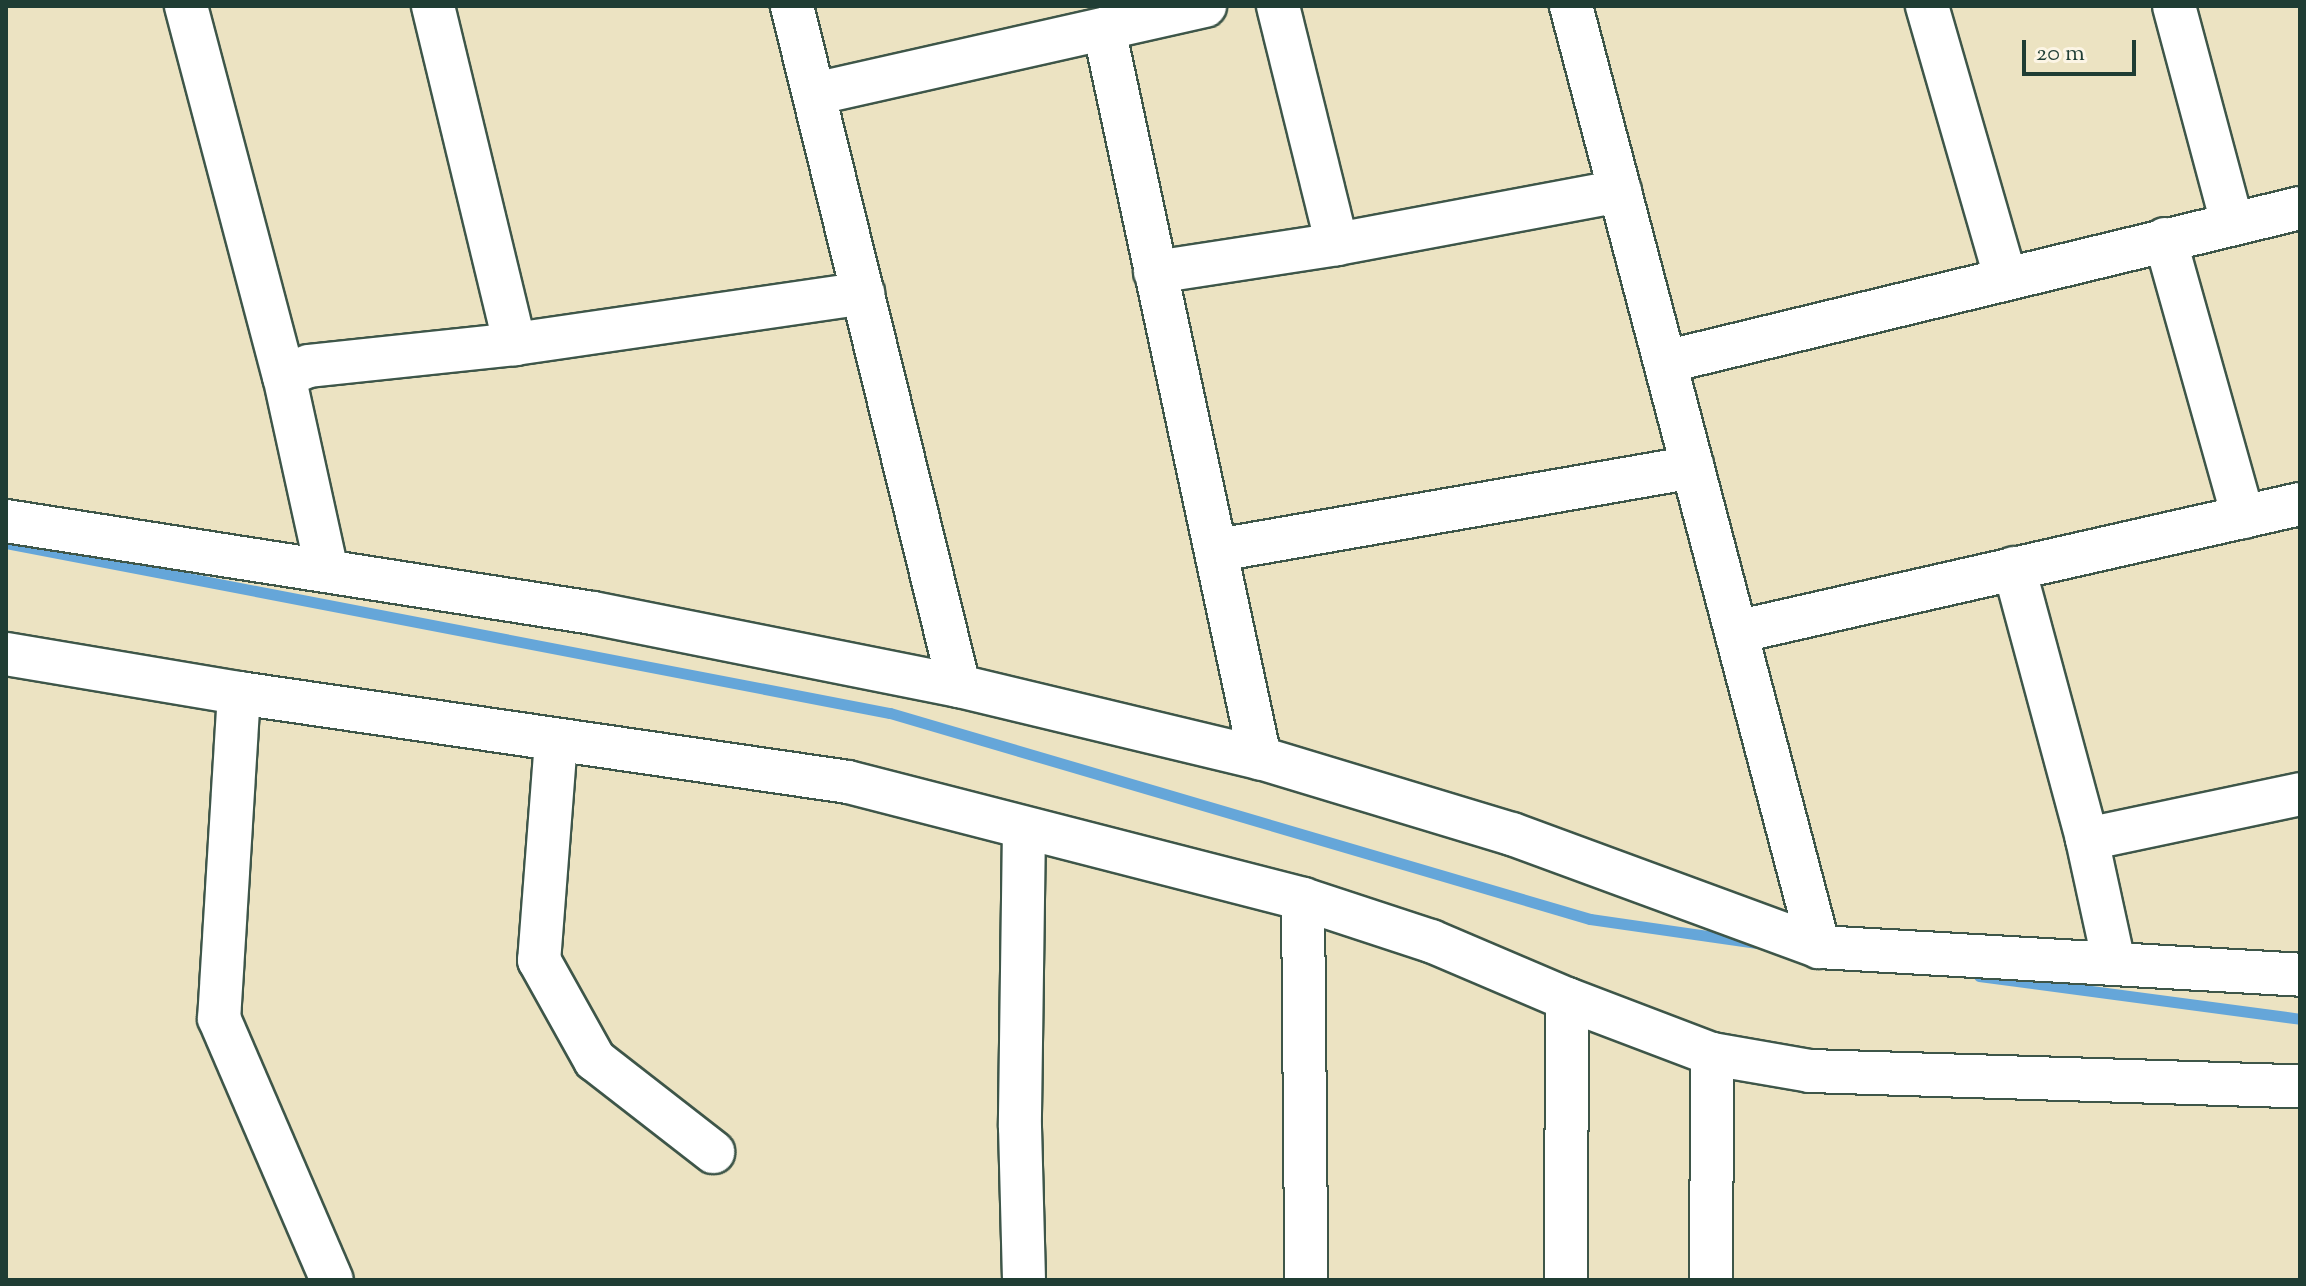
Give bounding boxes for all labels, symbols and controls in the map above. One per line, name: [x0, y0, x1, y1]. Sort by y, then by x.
scale bar: [2026, 24, 2140, 74]
text: 20 m: [2036, 37, 2085, 71]

